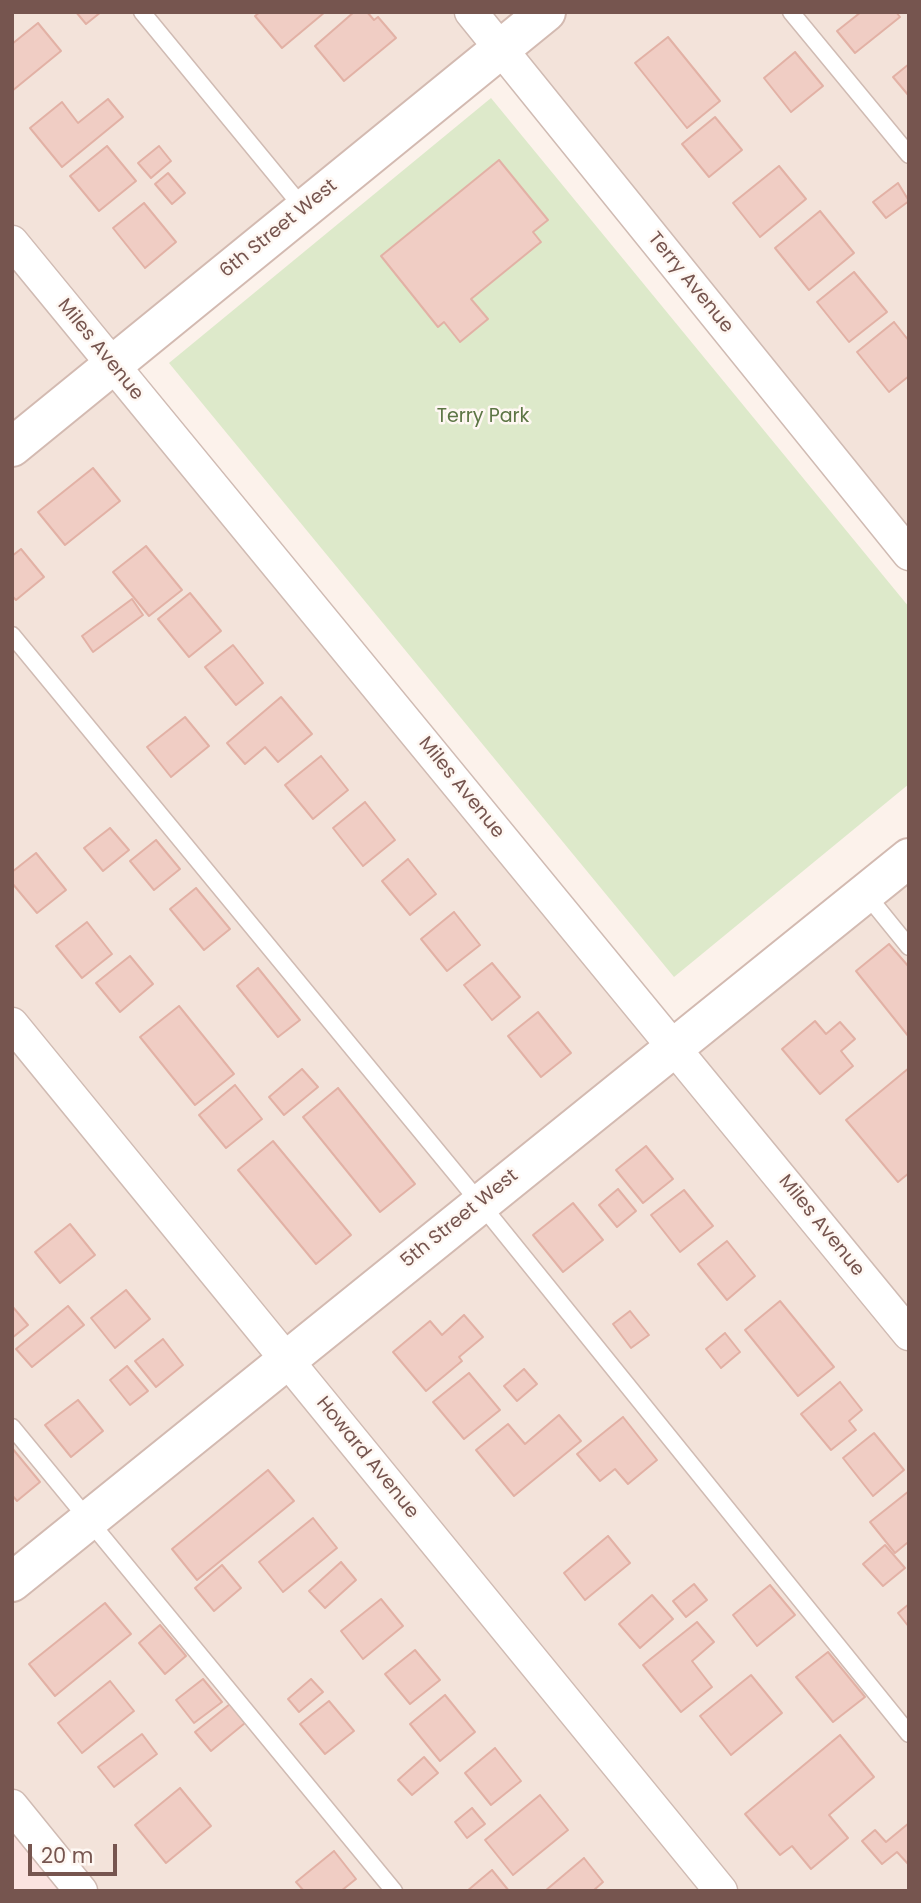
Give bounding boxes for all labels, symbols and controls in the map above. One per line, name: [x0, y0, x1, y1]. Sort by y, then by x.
street label: 6th Street West: [216, 175, 342, 283]
street label: Terry Avenue: [642, 228, 738, 338]
street label: Miles Avenue: [52, 295, 148, 405]
park label: Terry Park: [437, 406, 529, 428]
street label: Miles Avenue: [413, 733, 509, 843]
street label: 5th Street West: [397, 1165, 523, 1273]
street label: Miles Avenue: [773, 1171, 869, 1281]
street label: Howard Avenue: [311, 1393, 423, 1523]
scale bar: [32, 1829, 121, 1873]
text: 20 m: [41, 1841, 94, 1870]

